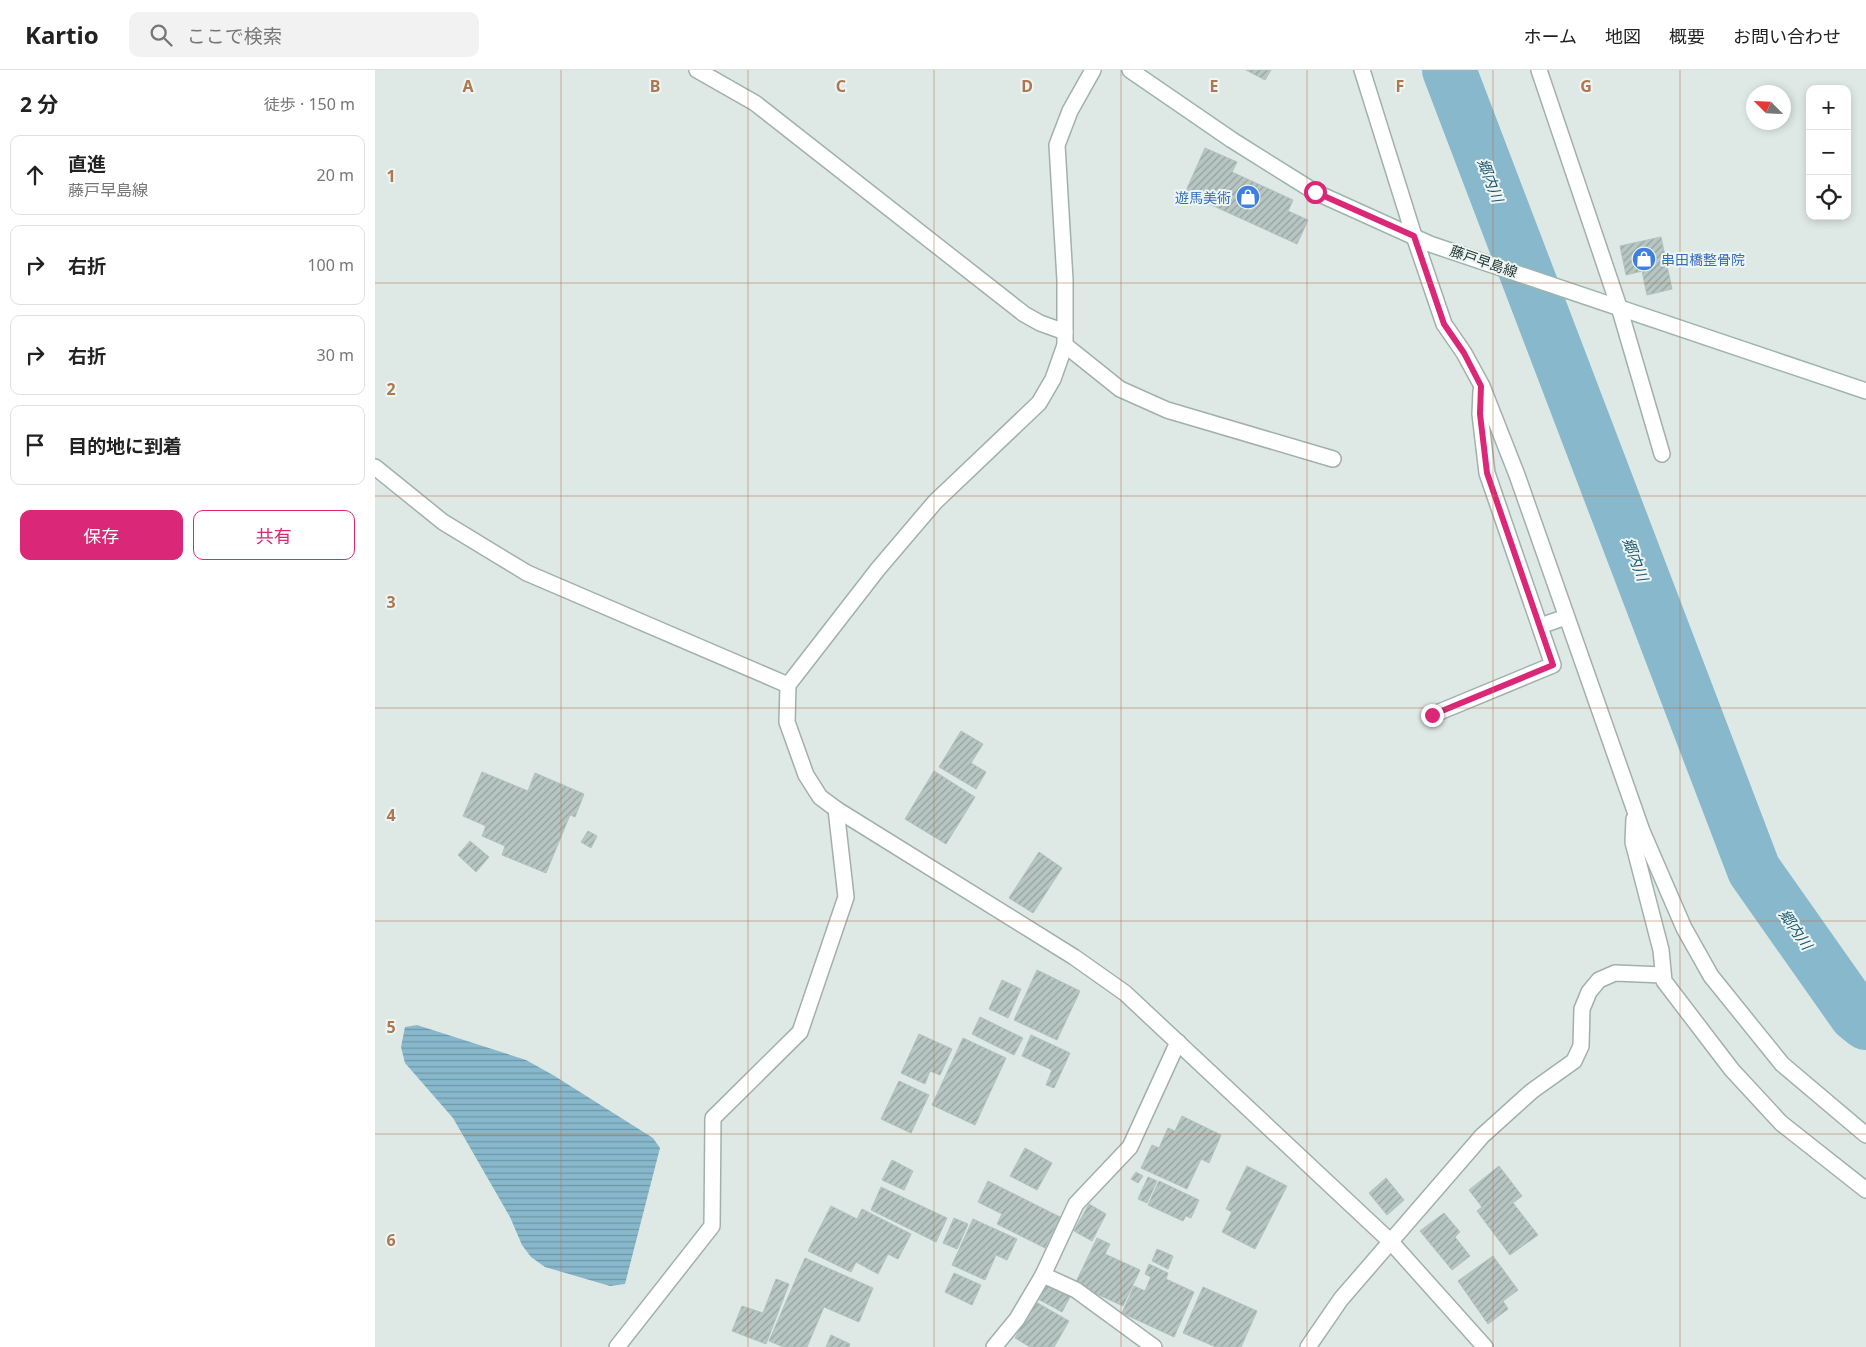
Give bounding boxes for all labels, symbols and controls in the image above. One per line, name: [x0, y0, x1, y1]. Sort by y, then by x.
search box: [129, 12, 479, 57]
text: Kartio: [25, 18, 99, 51]
icon: search: [147, 21, 175, 49]
text: ここで検索: [187, 23, 282, 49]
text: ホーム: [1524, 24, 1577, 48]
text: 地図: [1605, 24, 1641, 48]
text: 概要: [1669, 24, 1705, 48]
text: お問い合わせ: [1733, 24, 1841, 48]
text: A: [462, 75, 474, 97]
text: B: [650, 75, 660, 97]
text: C: [836, 75, 846, 97]
text: D: [1021, 75, 1033, 97]
text: E: [1210, 75, 1219, 97]
text: F: [1396, 75, 1404, 97]
text: G: [1580, 75, 1592, 97]
north arrow: [1746, 85, 1791, 130]
map controls: [1806, 85, 1851, 220]
button: +: [1806, 85, 1851, 130]
text: 2 分: [20, 90, 58, 118]
text: 徒歩 · 150 m: [264, 93, 355, 115]
button: −: [1806, 130, 1851, 175]
text: 直進: [68, 151, 106, 177]
water label: 郷内川: [1474, 155, 1509, 206]
icon: ahead: [21, 161, 49, 189]
text: 20 m: [317, 164, 354, 186]
text: 1: [386, 165, 396, 187]
button: locate: [1806, 175, 1851, 220]
text: 藤戸早島線: [68, 179, 148, 201]
route start: [1304, 181, 1327, 204]
shop icon: 遊馬美術: [1235, 184, 1261, 210]
place label: 遊馬美術: [1175, 188, 1231, 207]
street label: 藤戸早島線: [1448, 241, 1520, 281]
shop icon: 串田橋整骨院: [1631, 246, 1657, 272]
place label: 串田橋整骨院: [1661, 250, 1745, 269]
icon: right: [21, 251, 49, 279]
text: 右折: [68, 253, 106, 279]
text: 100 m: [307, 254, 354, 276]
icon: right: [21, 341, 49, 369]
text: 右折: [68, 343, 106, 369]
text: 30 m: [317, 344, 354, 366]
text: 2: [386, 378, 396, 400]
icon: arrive: [21, 431, 49, 459]
text: 目的地に到着: [68, 433, 182, 459]
button: 保存: [20, 510, 183, 560]
button: 共有: [193, 510, 355, 560]
water label: 郷内川: [1619, 534, 1654, 585]
text: 3: [386, 591, 396, 613]
route end: [1421, 704, 1444, 727]
text: 4: [386, 804, 396, 826]
water label: 郷内川: [1775, 905, 1818, 955]
text: 5: [386, 1016, 396, 1038]
text: 6: [386, 1229, 396, 1251]

